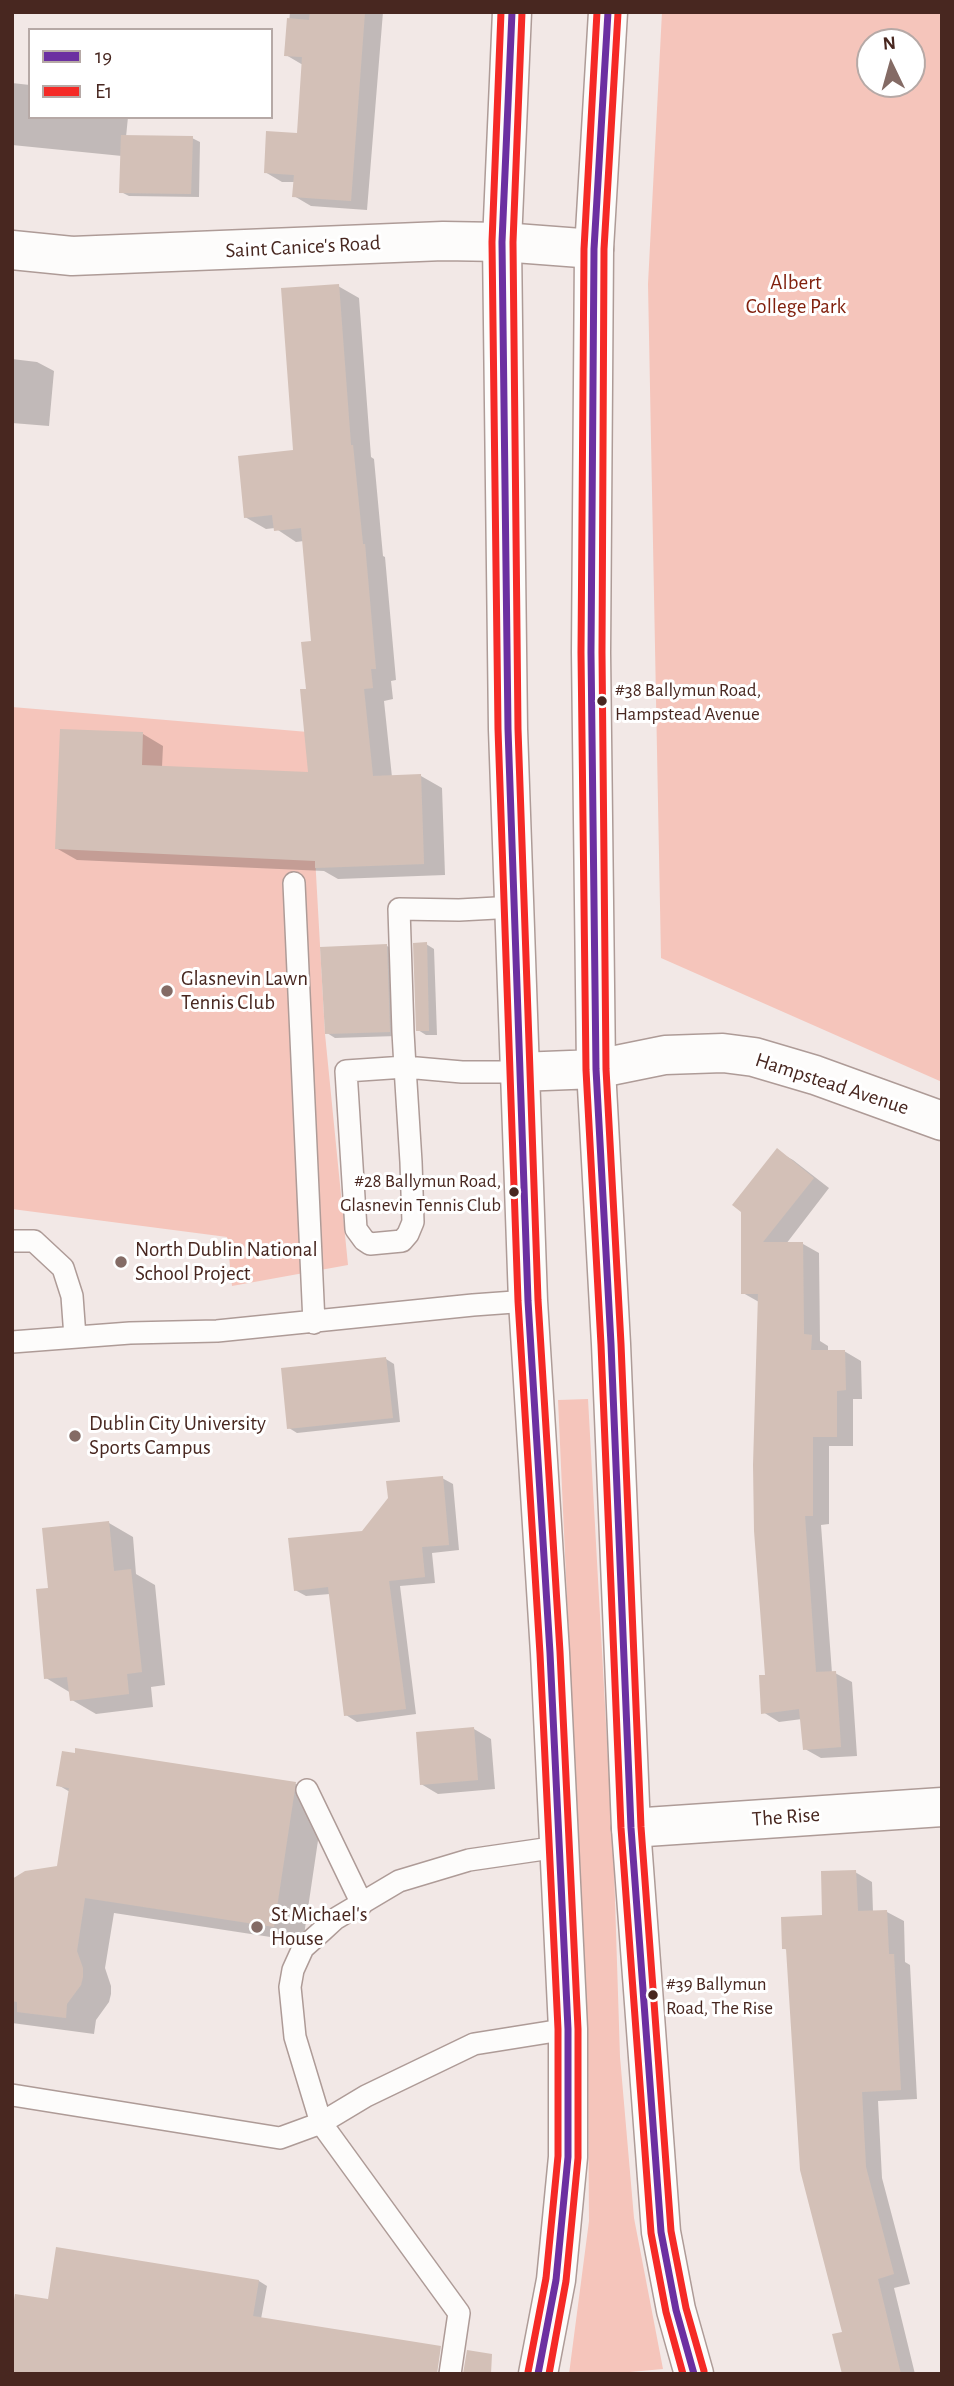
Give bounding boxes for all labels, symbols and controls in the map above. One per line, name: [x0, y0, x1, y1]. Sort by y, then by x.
legend: [28, 28, 273, 119]
north arrow: [856, 28, 926, 98]
text: N: [882, 34, 897, 54]
text: 19: [95, 46, 112, 67]
text: E1: [95, 81, 112, 102]
street label: Saint Canice's Road: [225, 230, 381, 264]
park label: Albert College Park: [746, 270, 846, 320]
place label: #38 Ballymun Road, Hampstead Avenue: [615, 679, 761, 723]
marker: #38 Ballymun Road, Hampstead Avenue: [595, 694, 609, 708]
place label: Glasnevin Lawn Tennis Club: [181, 966, 308, 1016]
marker: Glasnevin Lawn Tennis Club: [159, 983, 175, 999]
street label: Hampstead Avenue: [752, 1047, 912, 1121]
place label: #28 Ballymun Road, Glasnevin Tennis Club: [340, 1170, 501, 1214]
marker: #28 Ballymun Road, Glasnevin Tennis Club: [507, 1185, 521, 1199]
place label: North Dublin National School Project: [135, 1237, 318, 1287]
marker: North Dublin National School Project: [113, 1254, 129, 1270]
place label: Dublin City University Sports Campus: [89, 1411, 266, 1461]
marker: Dublin City University Sports Campus: [67, 1428, 83, 1444]
street label: The Rise: [751, 1802, 821, 1832]
place label: St Michael's House: [271, 1902, 368, 1952]
marker: St Michael's House: [249, 1919, 265, 1935]
place label: #39 Ballymun Road, The Rise: [666, 1973, 773, 2017]
marker: #39 Ballymun Road, The Rise: [646, 1988, 660, 2002]

